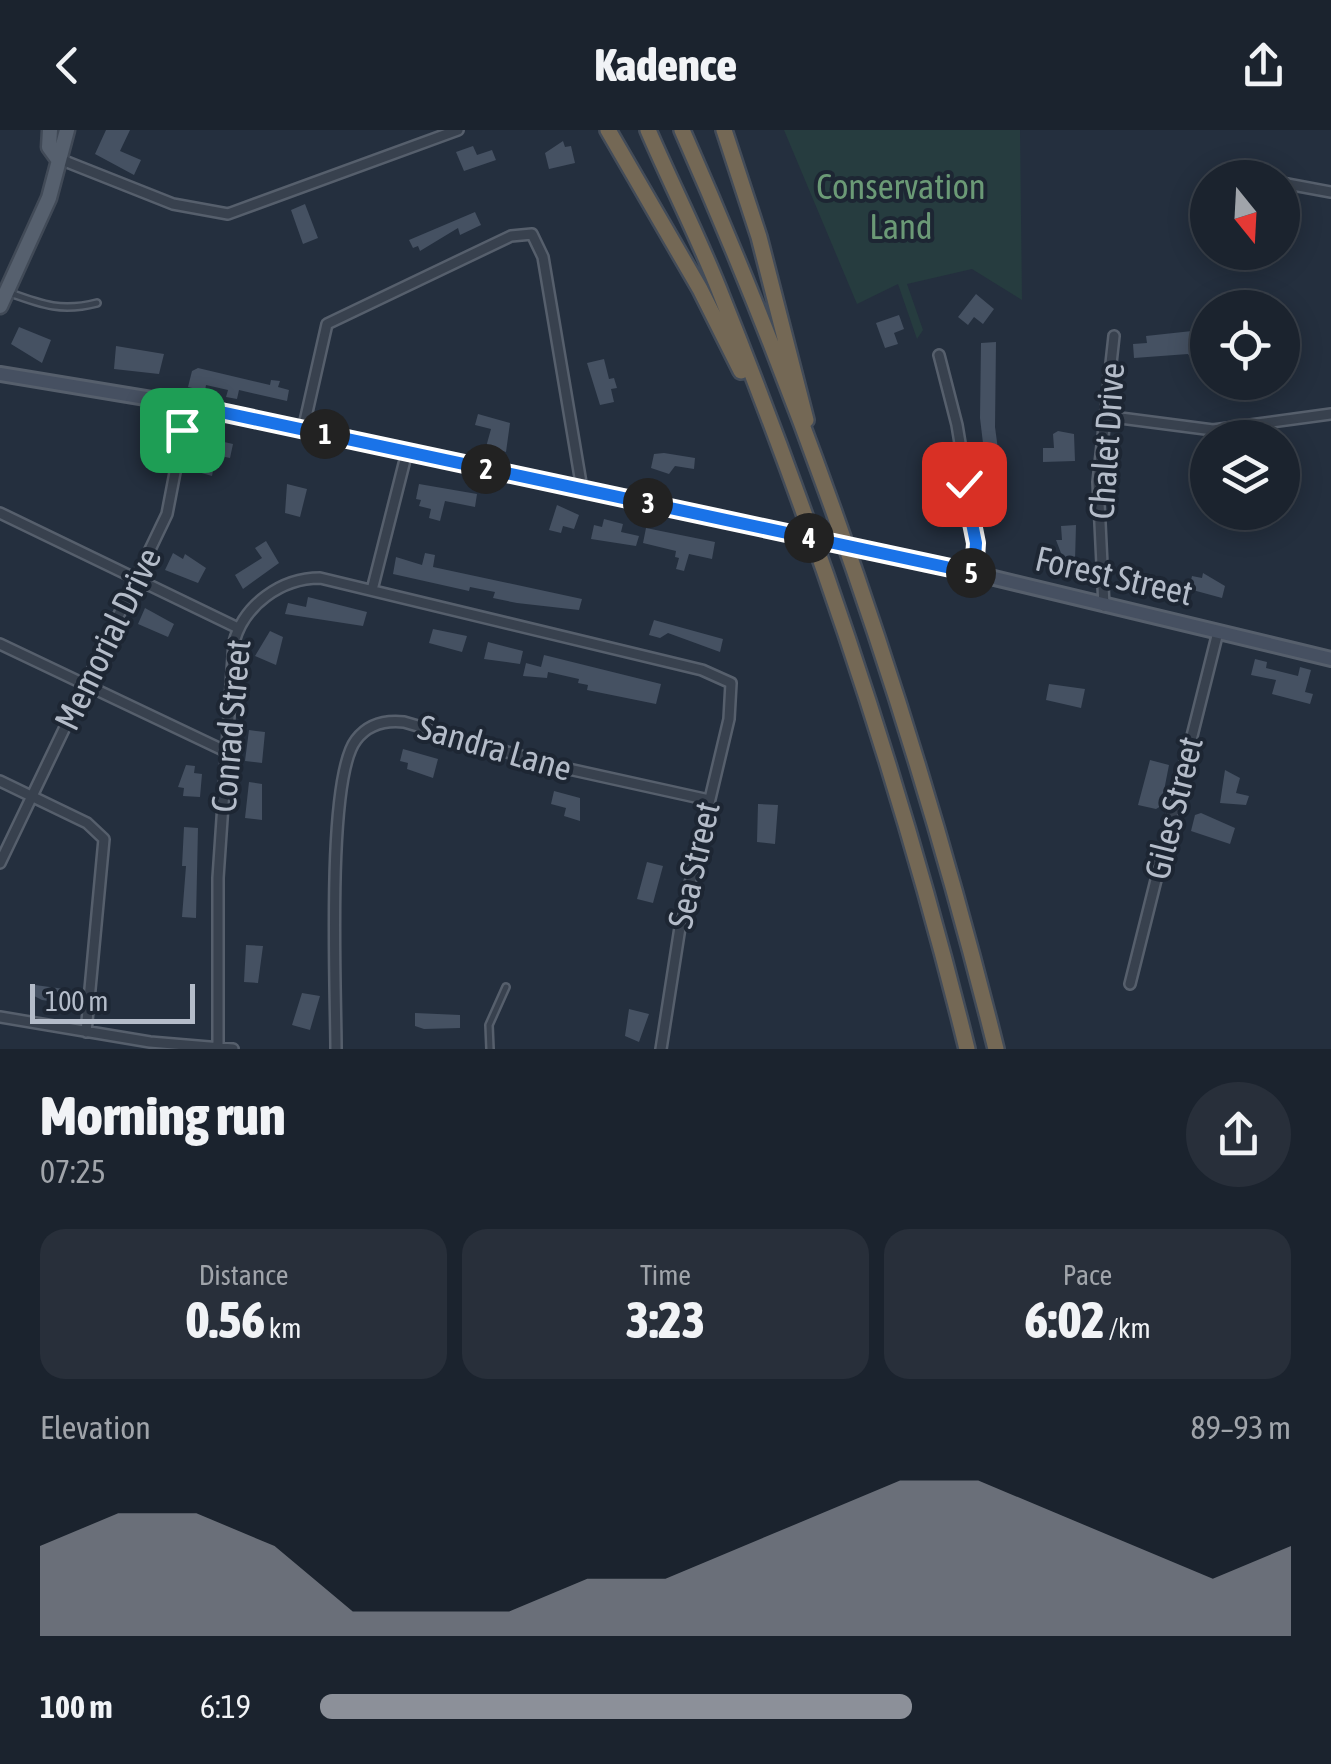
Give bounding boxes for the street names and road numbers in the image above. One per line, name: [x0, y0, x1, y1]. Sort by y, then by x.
street label: Chalet Drive: [1081, 361, 1131, 520]
street label: Forest Street: [1032, 538, 1197, 613]
street label: Memorial Drive: [46, 541, 168, 736]
street label: Conrad Street: [203, 638, 257, 814]
street label: Sandra Lane: [414, 706, 577, 788]
street label: Giles Street: [1136, 732, 1210, 883]
street label: Sea Street: [659, 798, 727, 932]

